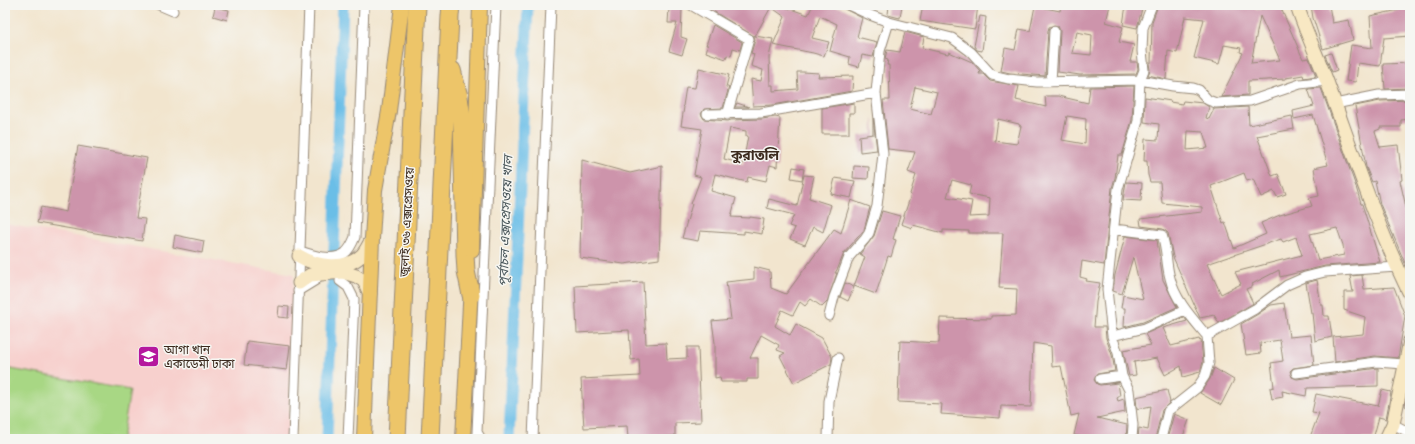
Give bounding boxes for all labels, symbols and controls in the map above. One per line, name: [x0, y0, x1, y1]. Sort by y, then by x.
district label: কুরাতলি: [730, 146, 779, 164]
water label: পূর্বাচল এক্সপ্রেসওয়ে খাল: [495, 153, 516, 287]
street label: জুলাই ৩৬ এক্সপ্রেসওয়ে: [396, 166, 417, 278]
place label: আগা খান একাডেমী ঢাকা: [163, 342, 235, 371]
school or university icon: আগা খান একাডেমী ঢাকা: [135, 344, 161, 370]

